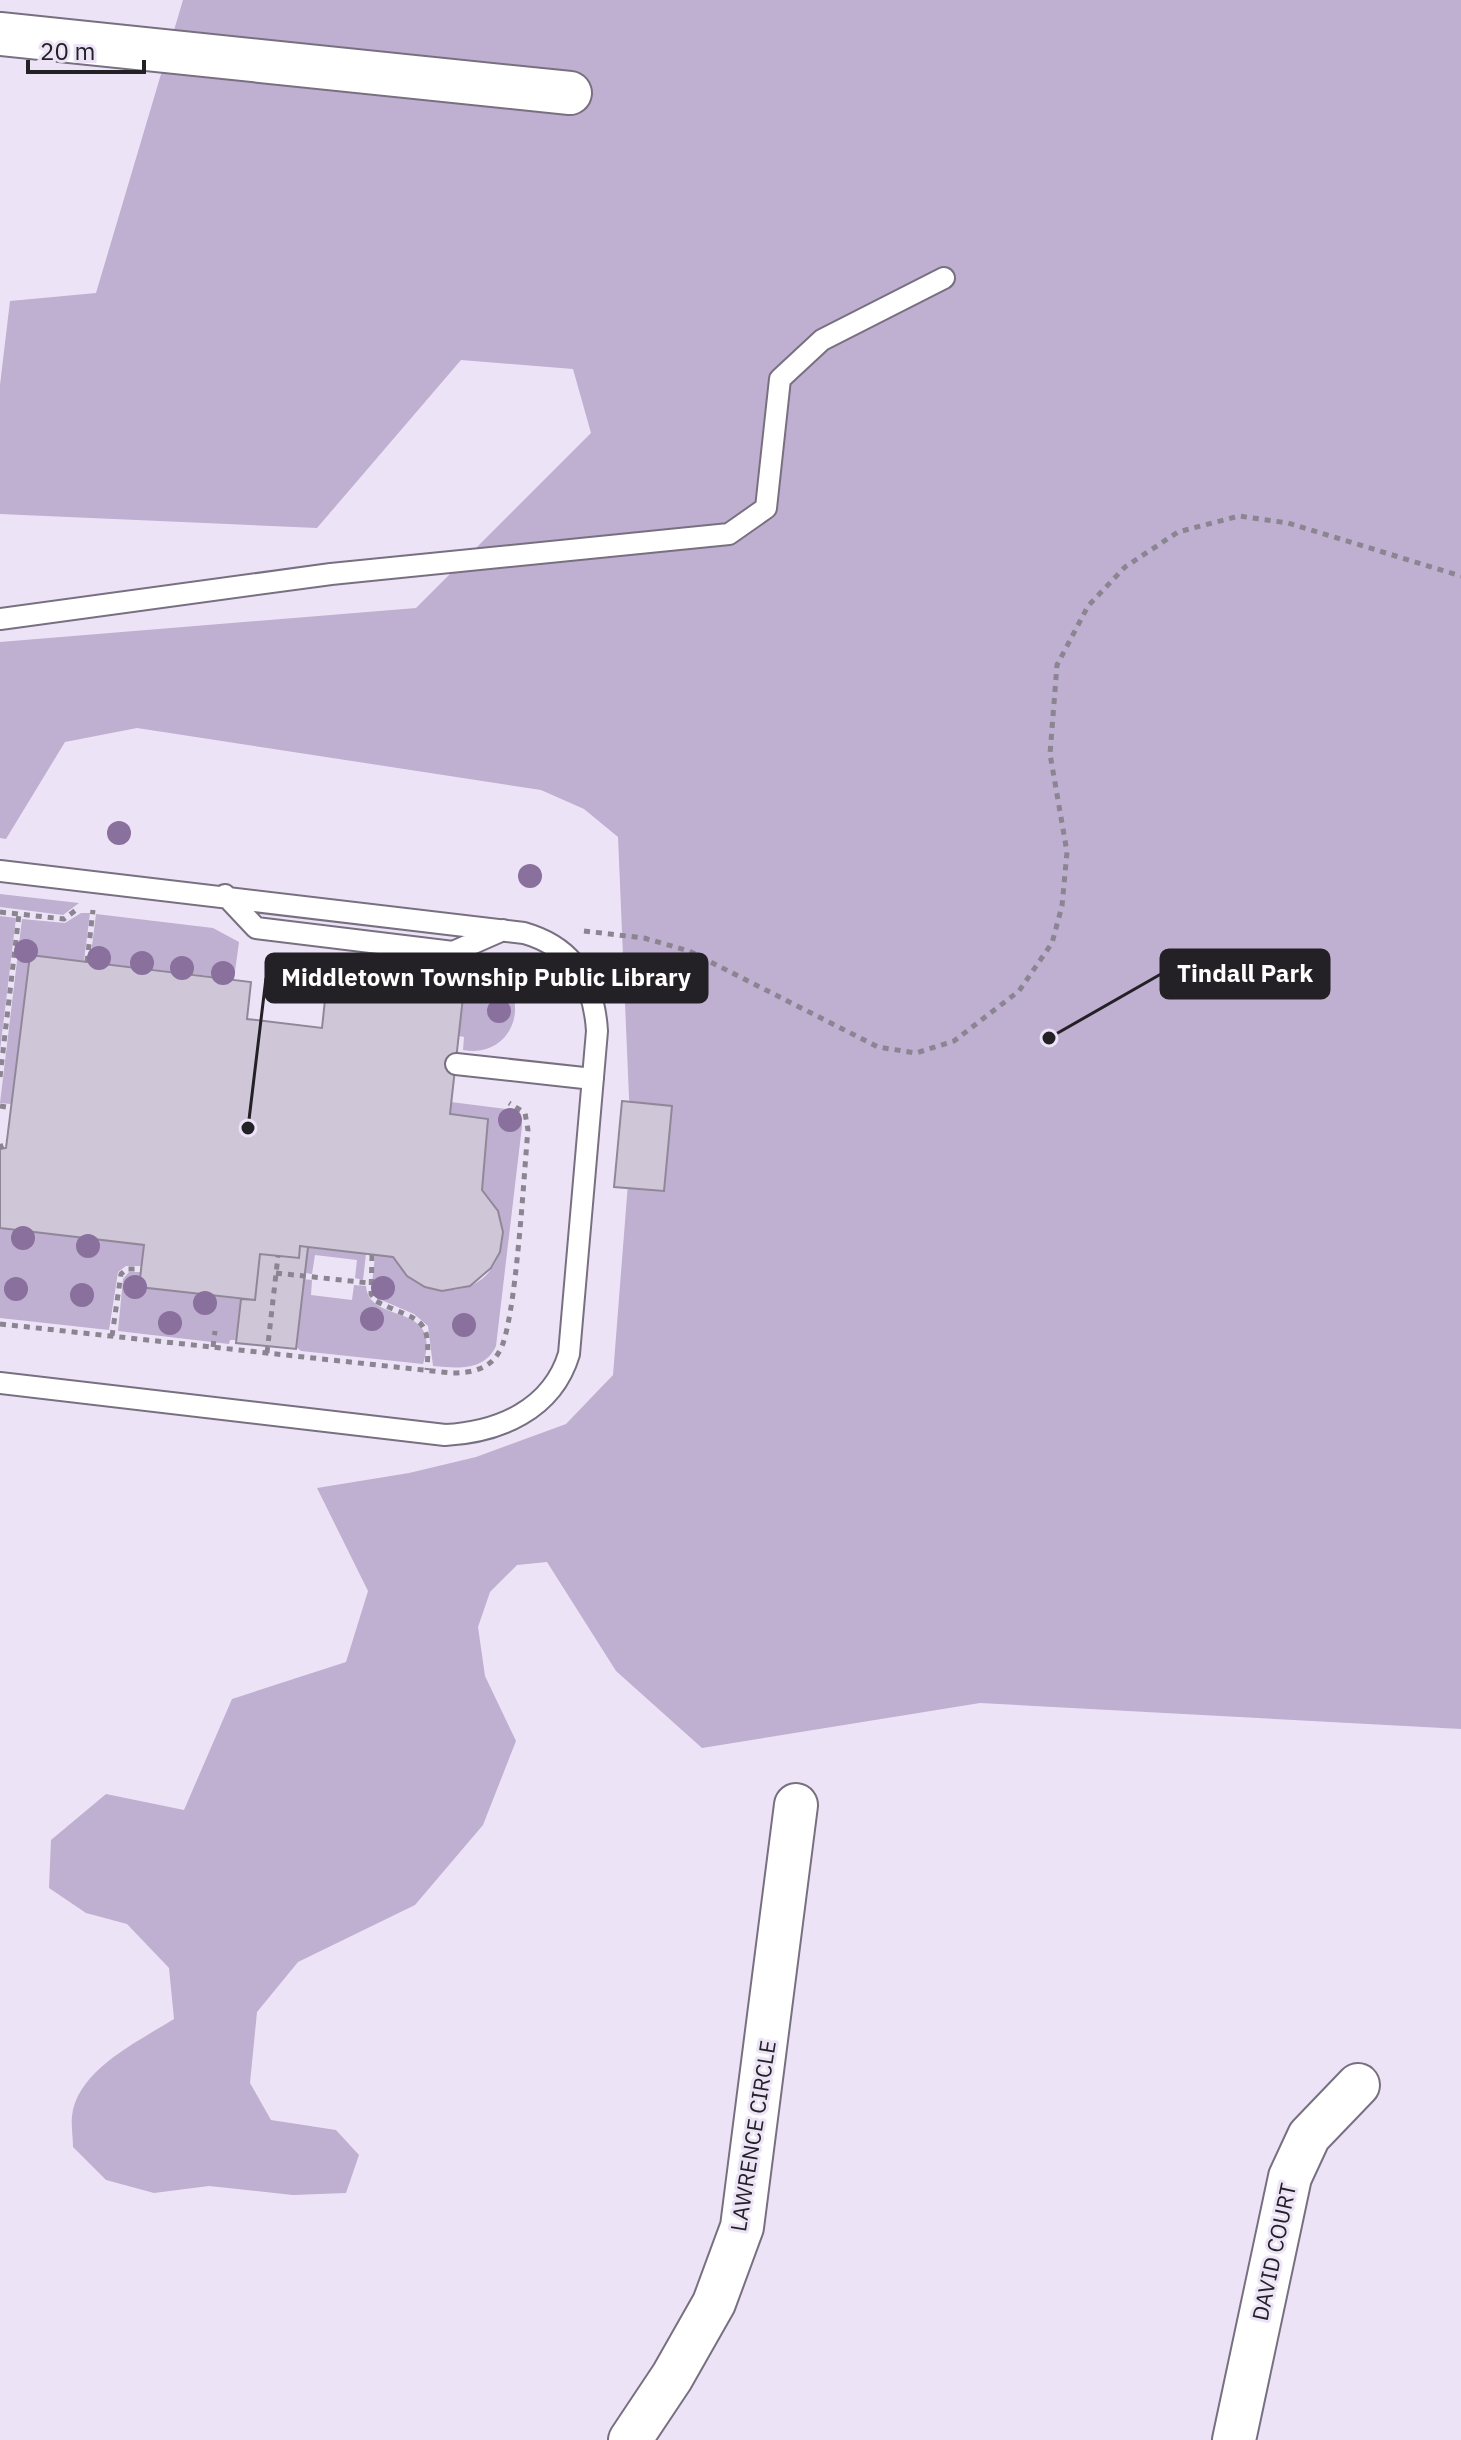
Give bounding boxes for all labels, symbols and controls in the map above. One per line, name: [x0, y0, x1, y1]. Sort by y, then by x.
scale bar: [28, 24, 144, 74]
text: 20 m: [40, 35, 95, 67]
callout: Tindall Park: [1161, 950, 1329, 998]
callout: Middletown Township Public Library: [266, 954, 707, 1002]
text: Tindall Park: [1177, 957, 1313, 989]
text: Middletown Township Public Library: [281, 961, 691, 993]
street label: LAWRENCE CIRCLE: [723, 2038, 782, 2234]
street label: DAVID COURT: [1245, 2180, 1302, 2323]

